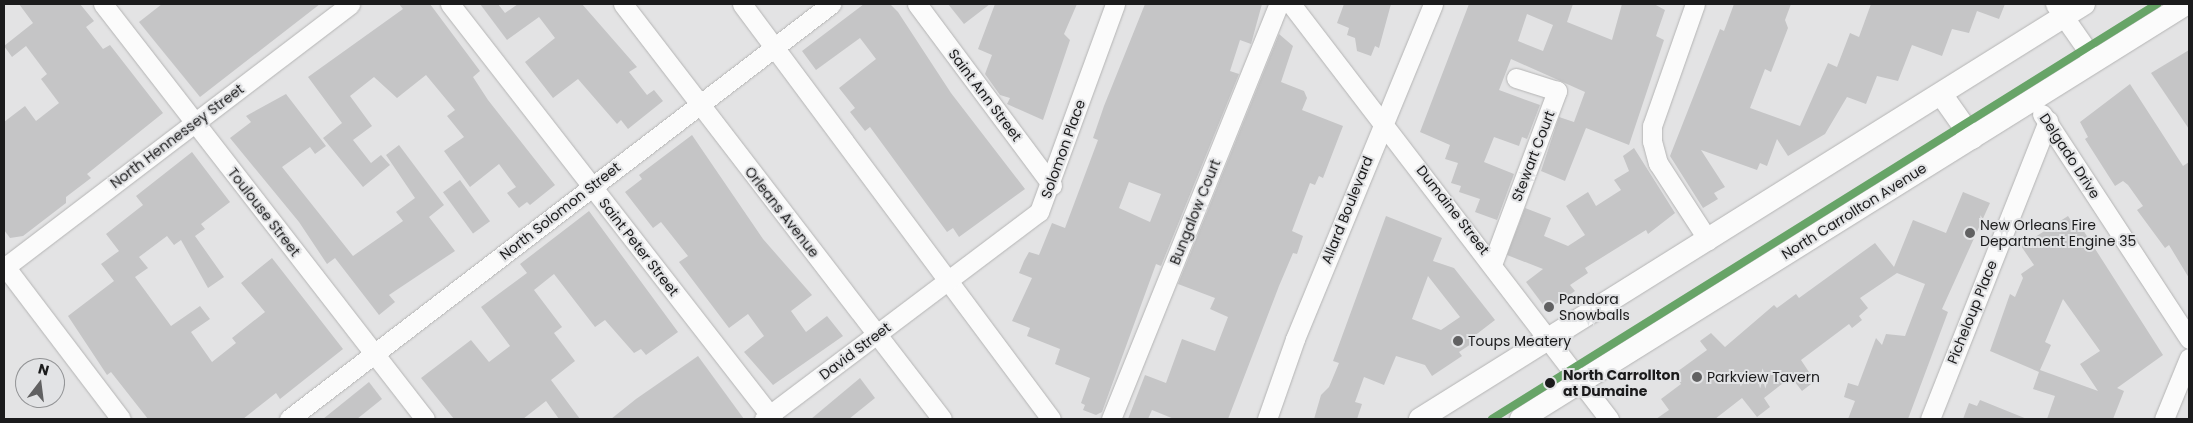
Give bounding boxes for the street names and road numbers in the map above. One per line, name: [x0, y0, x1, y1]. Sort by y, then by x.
street label: Saint Ann Street: [945, 46, 1025, 144]
street label: North Hennessey Street: [107, 80, 247, 192]
street label: Solomon Place: [1037, 97, 1089, 201]
street label: Stewart Court: [1508, 108, 1558, 204]
street label: Delgado Drive: [2036, 110, 2104, 202]
street label: Allard Boulevard: [1318, 154, 1376, 266]
street label: Bungalow Court: [1166, 157, 1224, 267]
street label: North Solomon Street: [496, 159, 624, 263]
street label: North Carrollton Avenue: [1778, 159, 1930, 263]
street label: Dumaine Street: [1413, 162, 1493, 258]
street label: Orleans Avenue: [741, 163, 823, 261]
street label: Toulouse Street: [224, 164, 304, 260]
street label: Saint Peter Street: [596, 195, 682, 299]
street label: Picheloup Place: [1944, 258, 2000, 366]
street label: David Street: [816, 319, 894, 383]

